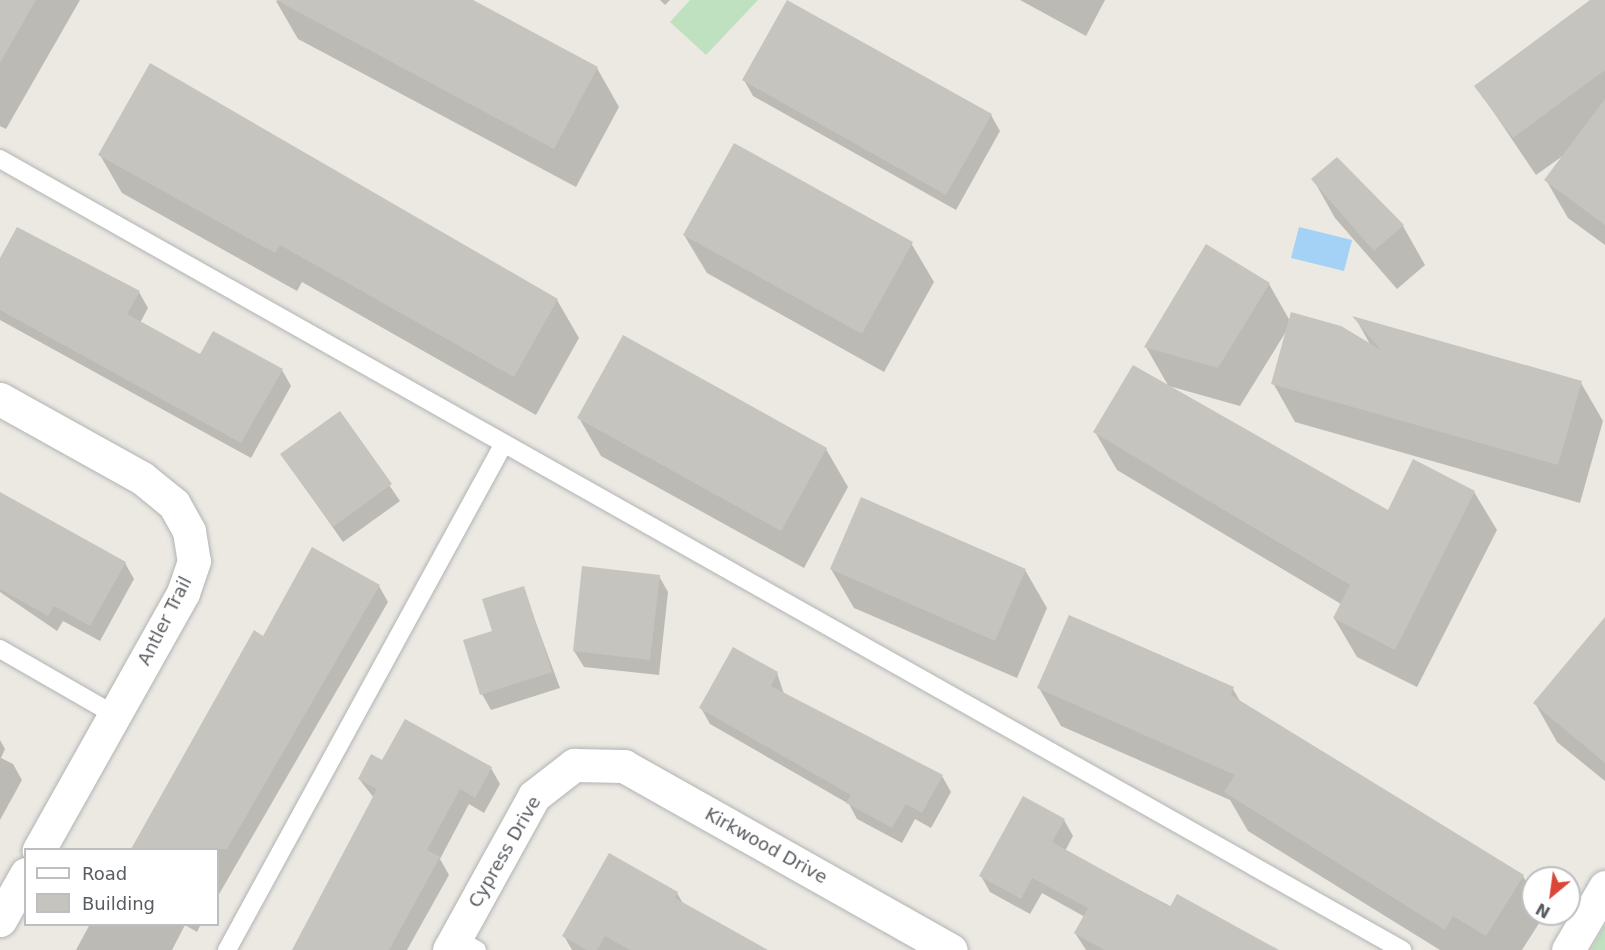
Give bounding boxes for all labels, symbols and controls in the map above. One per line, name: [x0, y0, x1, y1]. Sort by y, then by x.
street label: Antler Trail: [133, 573, 197, 669]
street label: Cypress Drive: [464, 792, 546, 912]
street label: Kirkwood Drive: [701, 803, 831, 889]
legend: [24, 848, 219, 926]
text: Road: [82, 863, 127, 884]
north arrow: [1521, 866, 1581, 926]
text: Building: [82, 893, 155, 914]
text: N: [1533, 899, 1553, 922]

